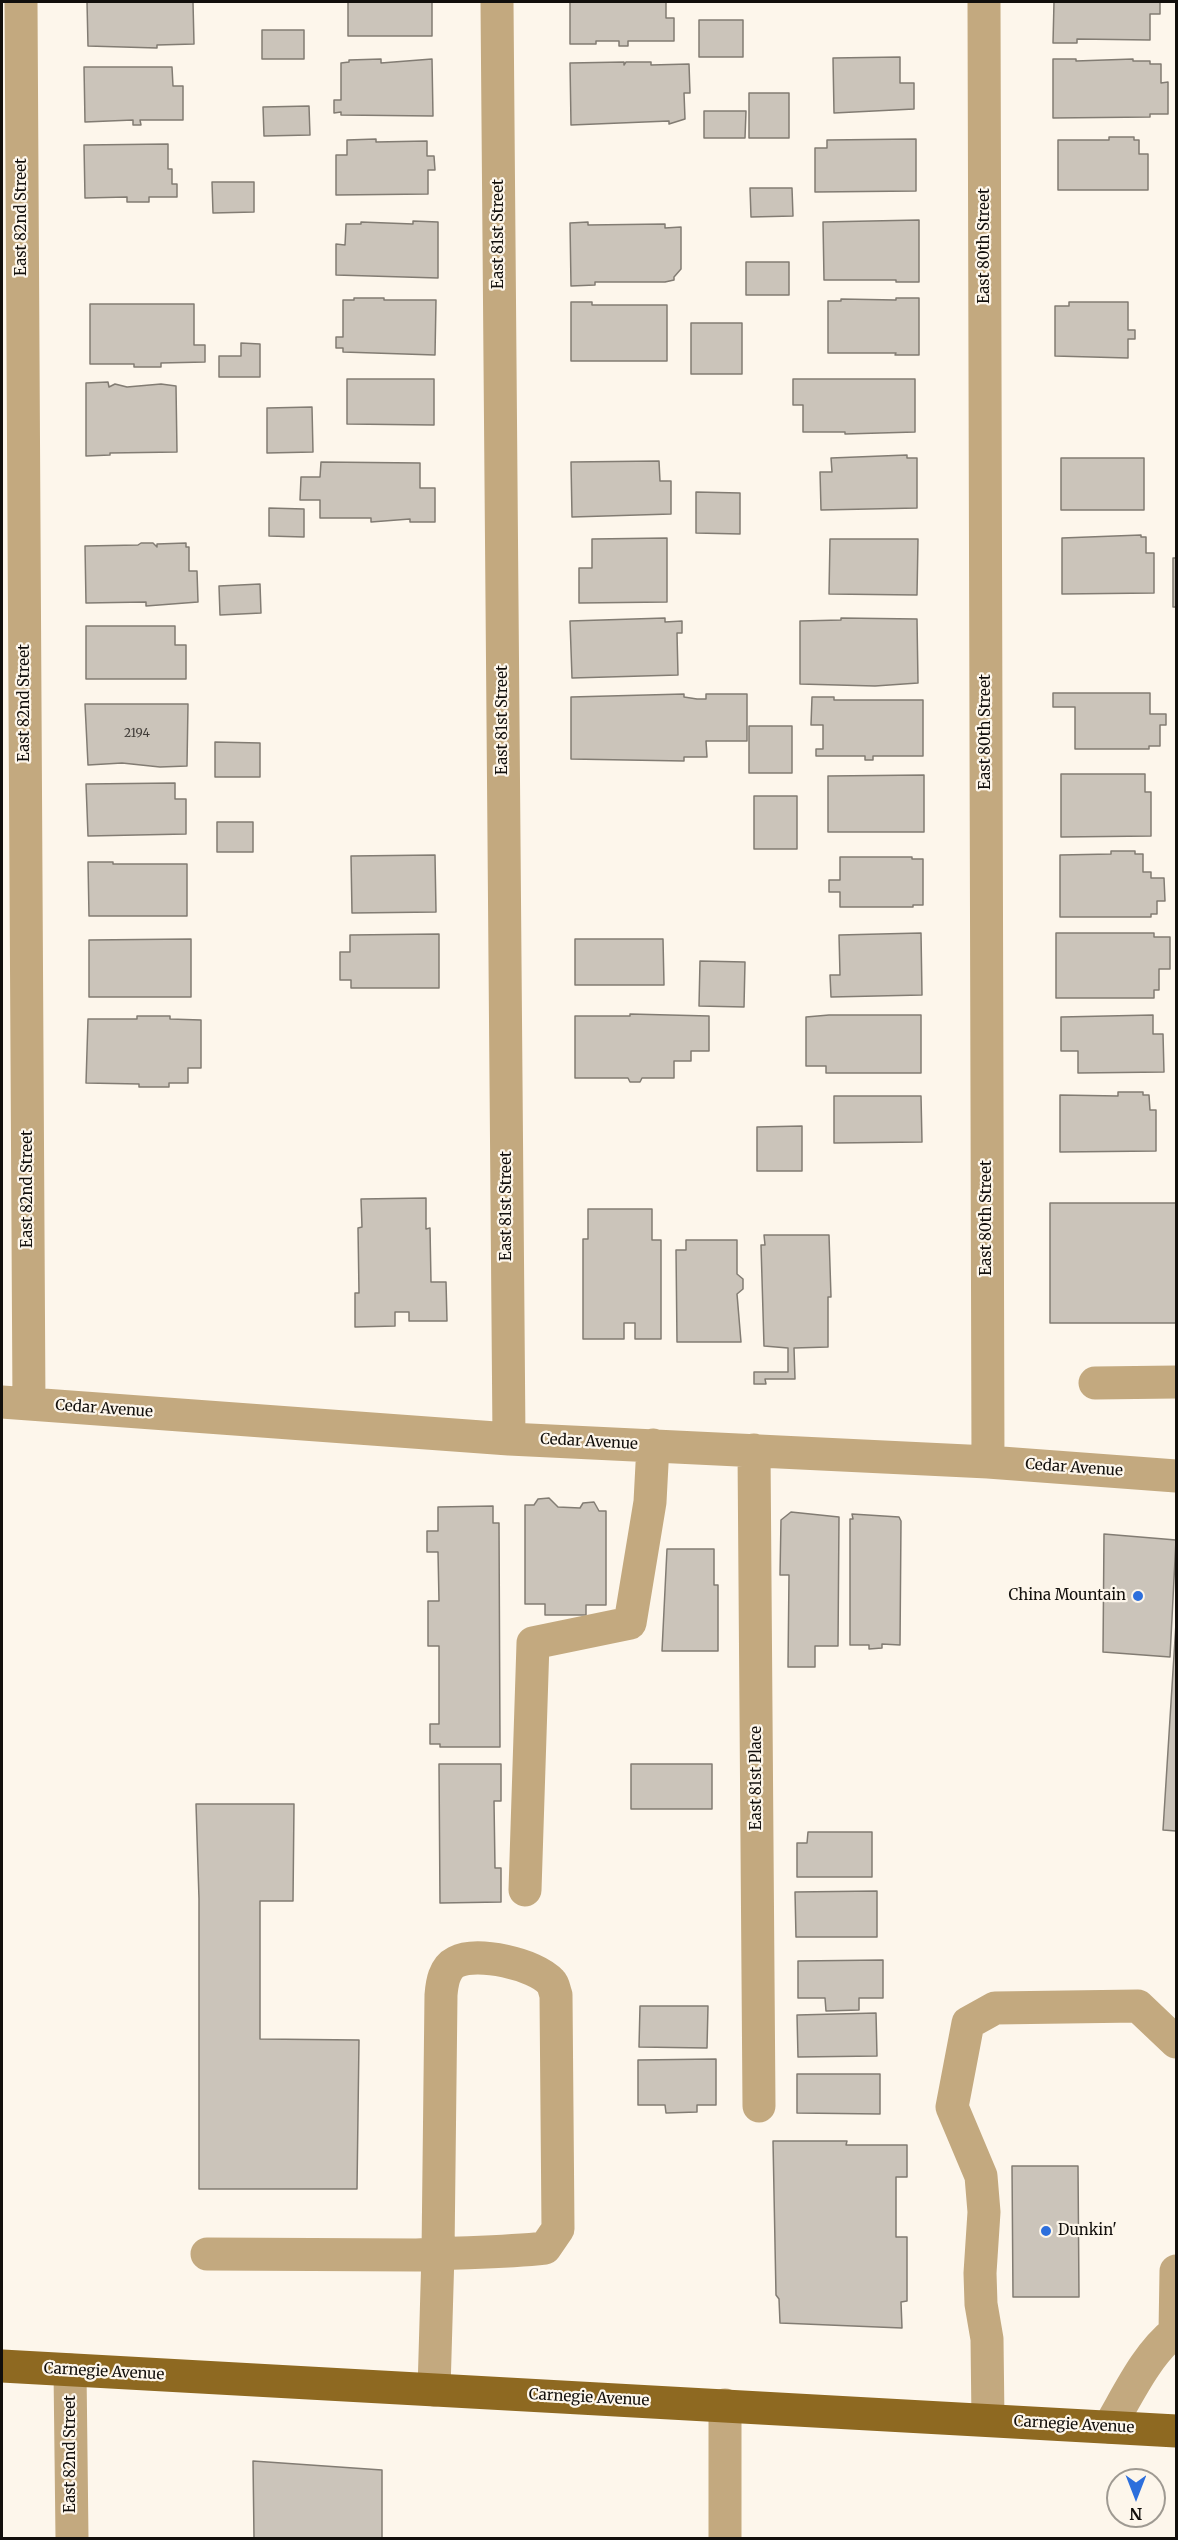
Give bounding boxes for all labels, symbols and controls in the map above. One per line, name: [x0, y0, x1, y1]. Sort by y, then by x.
street label: East 82nd Street: [13, 158, 31, 276]
street label: East 81st Street: [490, 179, 508, 289]
street label: East 80th Street: [976, 188, 994, 304]
street label: East 82nd Street: [16, 644, 34, 762]
street label: East 81st Street: [494, 665, 512, 775]
street label: East 80th Street: [977, 674, 995, 790]
house number: 2194: [124, 727, 150, 741]
street label: East 82nd Street: [19, 1130, 37, 1248]
street label: East 81st Street: [498, 1151, 516, 1261]
street label: East 80th Street: [978, 1160, 996, 1276]
street label: Cedar Avenue: [55, 1397, 153, 1421]
street label: Cedar Avenue: [540, 1430, 638, 1454]
street label: Cedar Avenue: [1025, 1456, 1123, 1480]
place label: China Mountain: [1009, 1587, 1126, 1605]
marker: China Mountain: [1131, 1589, 1145, 1603]
street label: East 81st Place: [748, 1726, 766, 1830]
place label: Dunkin': [1058, 2222, 1117, 2240]
marker: Dunkin': [1039, 2224, 1053, 2238]
street label: Carnegie Avenue: [43, 2360, 165, 2384]
street label: Carnegie Avenue: [528, 2386, 650, 2410]
street label: East 82nd Street: [62, 2395, 80, 2513]
street label: Carnegie Avenue: [1013, 2413, 1135, 2437]
north arrow: [1106, 2468, 1166, 2528]
text: N: [1130, 2504, 1142, 2524]

